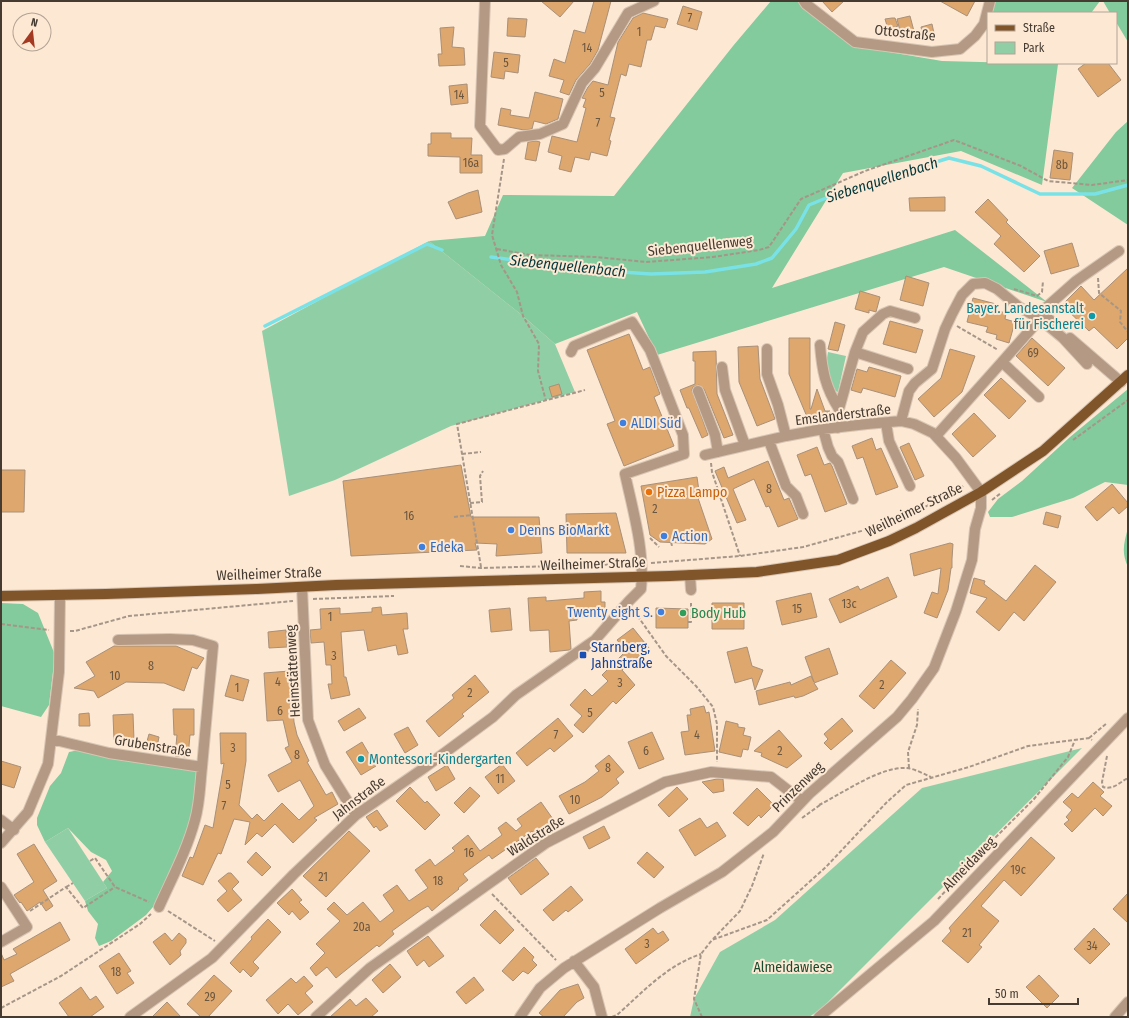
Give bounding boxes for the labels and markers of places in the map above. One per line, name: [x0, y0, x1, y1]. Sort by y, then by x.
place label: Bayer. Landesanstalt für Fischerei: [966, 300, 1084, 333]
marker: Bayer. Landesanstalt für Fischerei: [1087, 311, 1097, 321]
place label: ALDI Süd: [631, 415, 681, 432]
marker: ALDI Süd: [618, 418, 628, 428]
place label: Pizza Lampo: [657, 484, 727, 501]
marker: Pizza Lampo: [644, 487, 654, 497]
place label: Denns BioMarkt: [519, 522, 610, 539]
marker: Denns BioMarkt: [506, 525, 516, 535]
place label: Action: [672, 528, 708, 545]
marker: Action: [659, 531, 669, 541]
place label: Edeka: [430, 539, 464, 556]
marker: Edeka: [417, 542, 427, 552]
place label: Twenty eight S.: [567, 604, 653, 621]
place label: Body Hub: [691, 605, 746, 622]
marker: Twenty eight S.: [656, 607, 666, 617]
marker: Body Hub: [678, 608, 688, 618]
place label: Starnberg, Jahnstraße: [591, 639, 653, 672]
marker: Starnberg, Jahnstraße: [578, 650, 588, 660]
place label: Montessori-Kindergarten: [369, 751, 512, 768]
marker: Montessori-Kindergarten: [356, 754, 366, 764]

